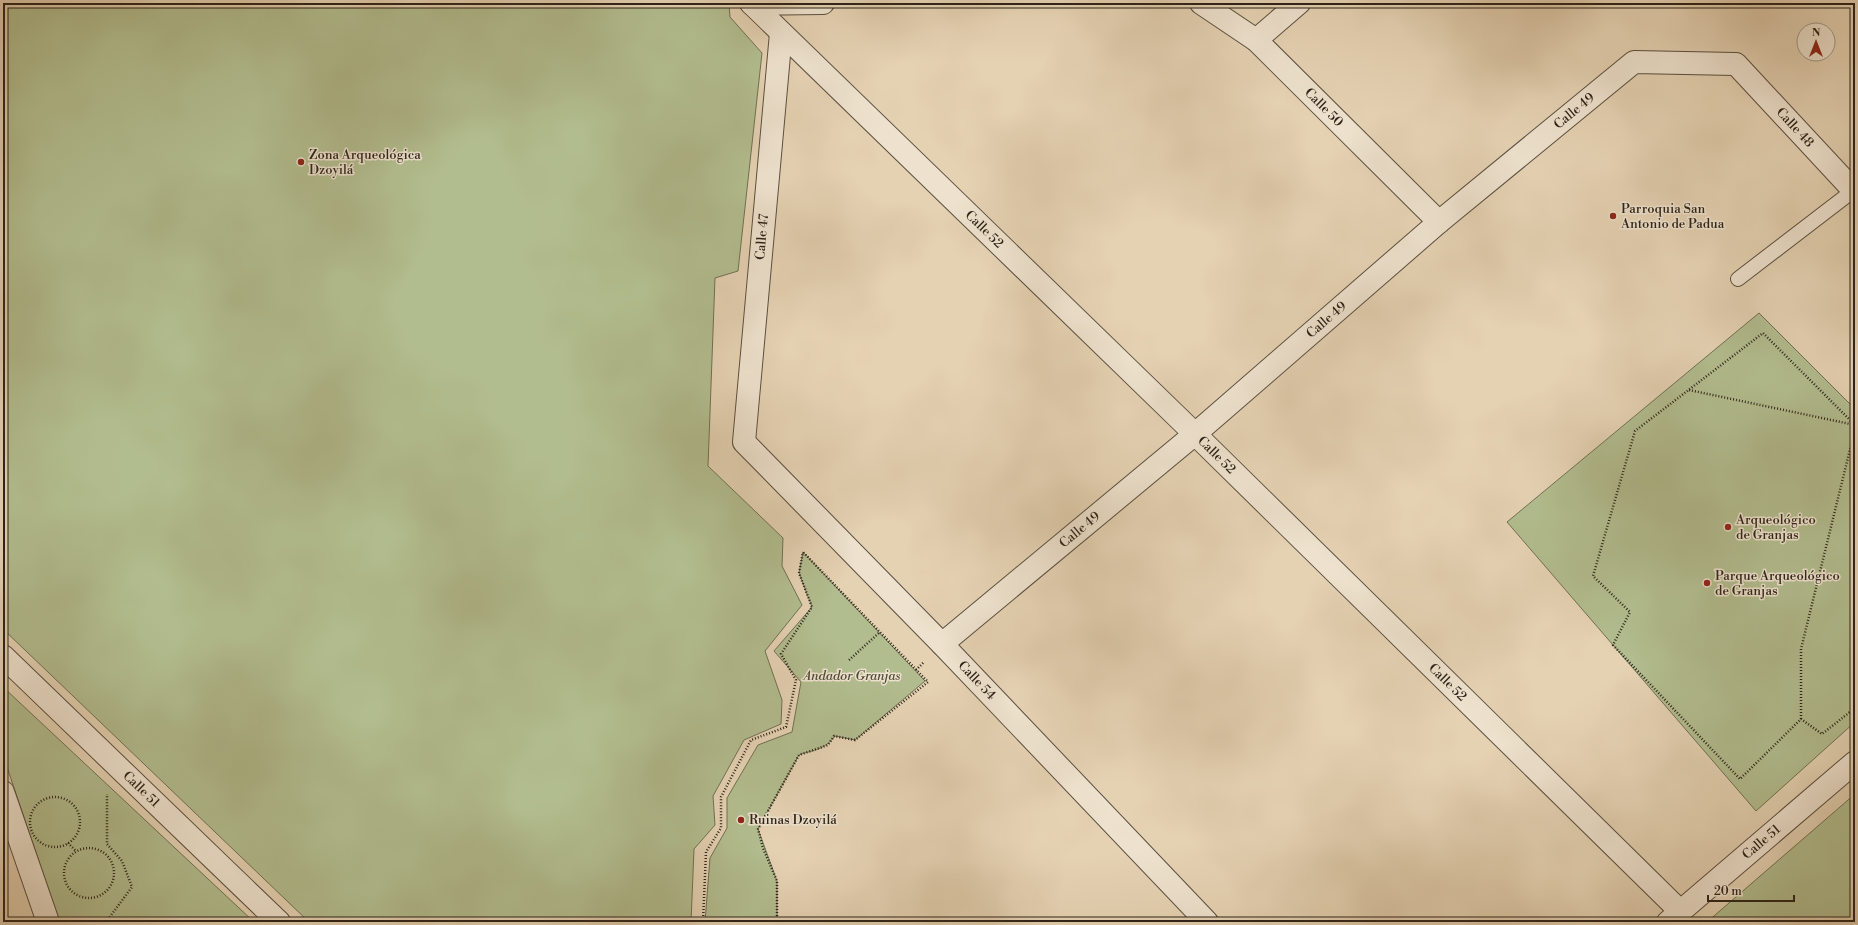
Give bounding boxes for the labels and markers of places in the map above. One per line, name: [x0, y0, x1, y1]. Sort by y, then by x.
place label: Zona Arqueológica Dzoyilá: [309, 147, 421, 178]
marker: Zona Arqueológica Dzoyilá: [296, 157, 306, 167]
place label: Parroquia San Antonio de Padua: [1620, 201, 1725, 232]
marker: Parroquia San Antonio de Padua: [1608, 211, 1618, 221]
place label: Arqueológico de Granjas: [1735, 512, 1816, 543]
marker: Arqueológico de Granjas: [1723, 522, 1733, 532]
place label: Parque Arqueológico de Granjas: [1715, 568, 1840, 599]
marker: Parque Arqueológico de Granjas: [1702, 578, 1712, 588]
place label: Ruinas Dzoyilá: [749, 812, 837, 828]
marker: Ruinas Dzoyilá: [736, 815, 746, 825]

